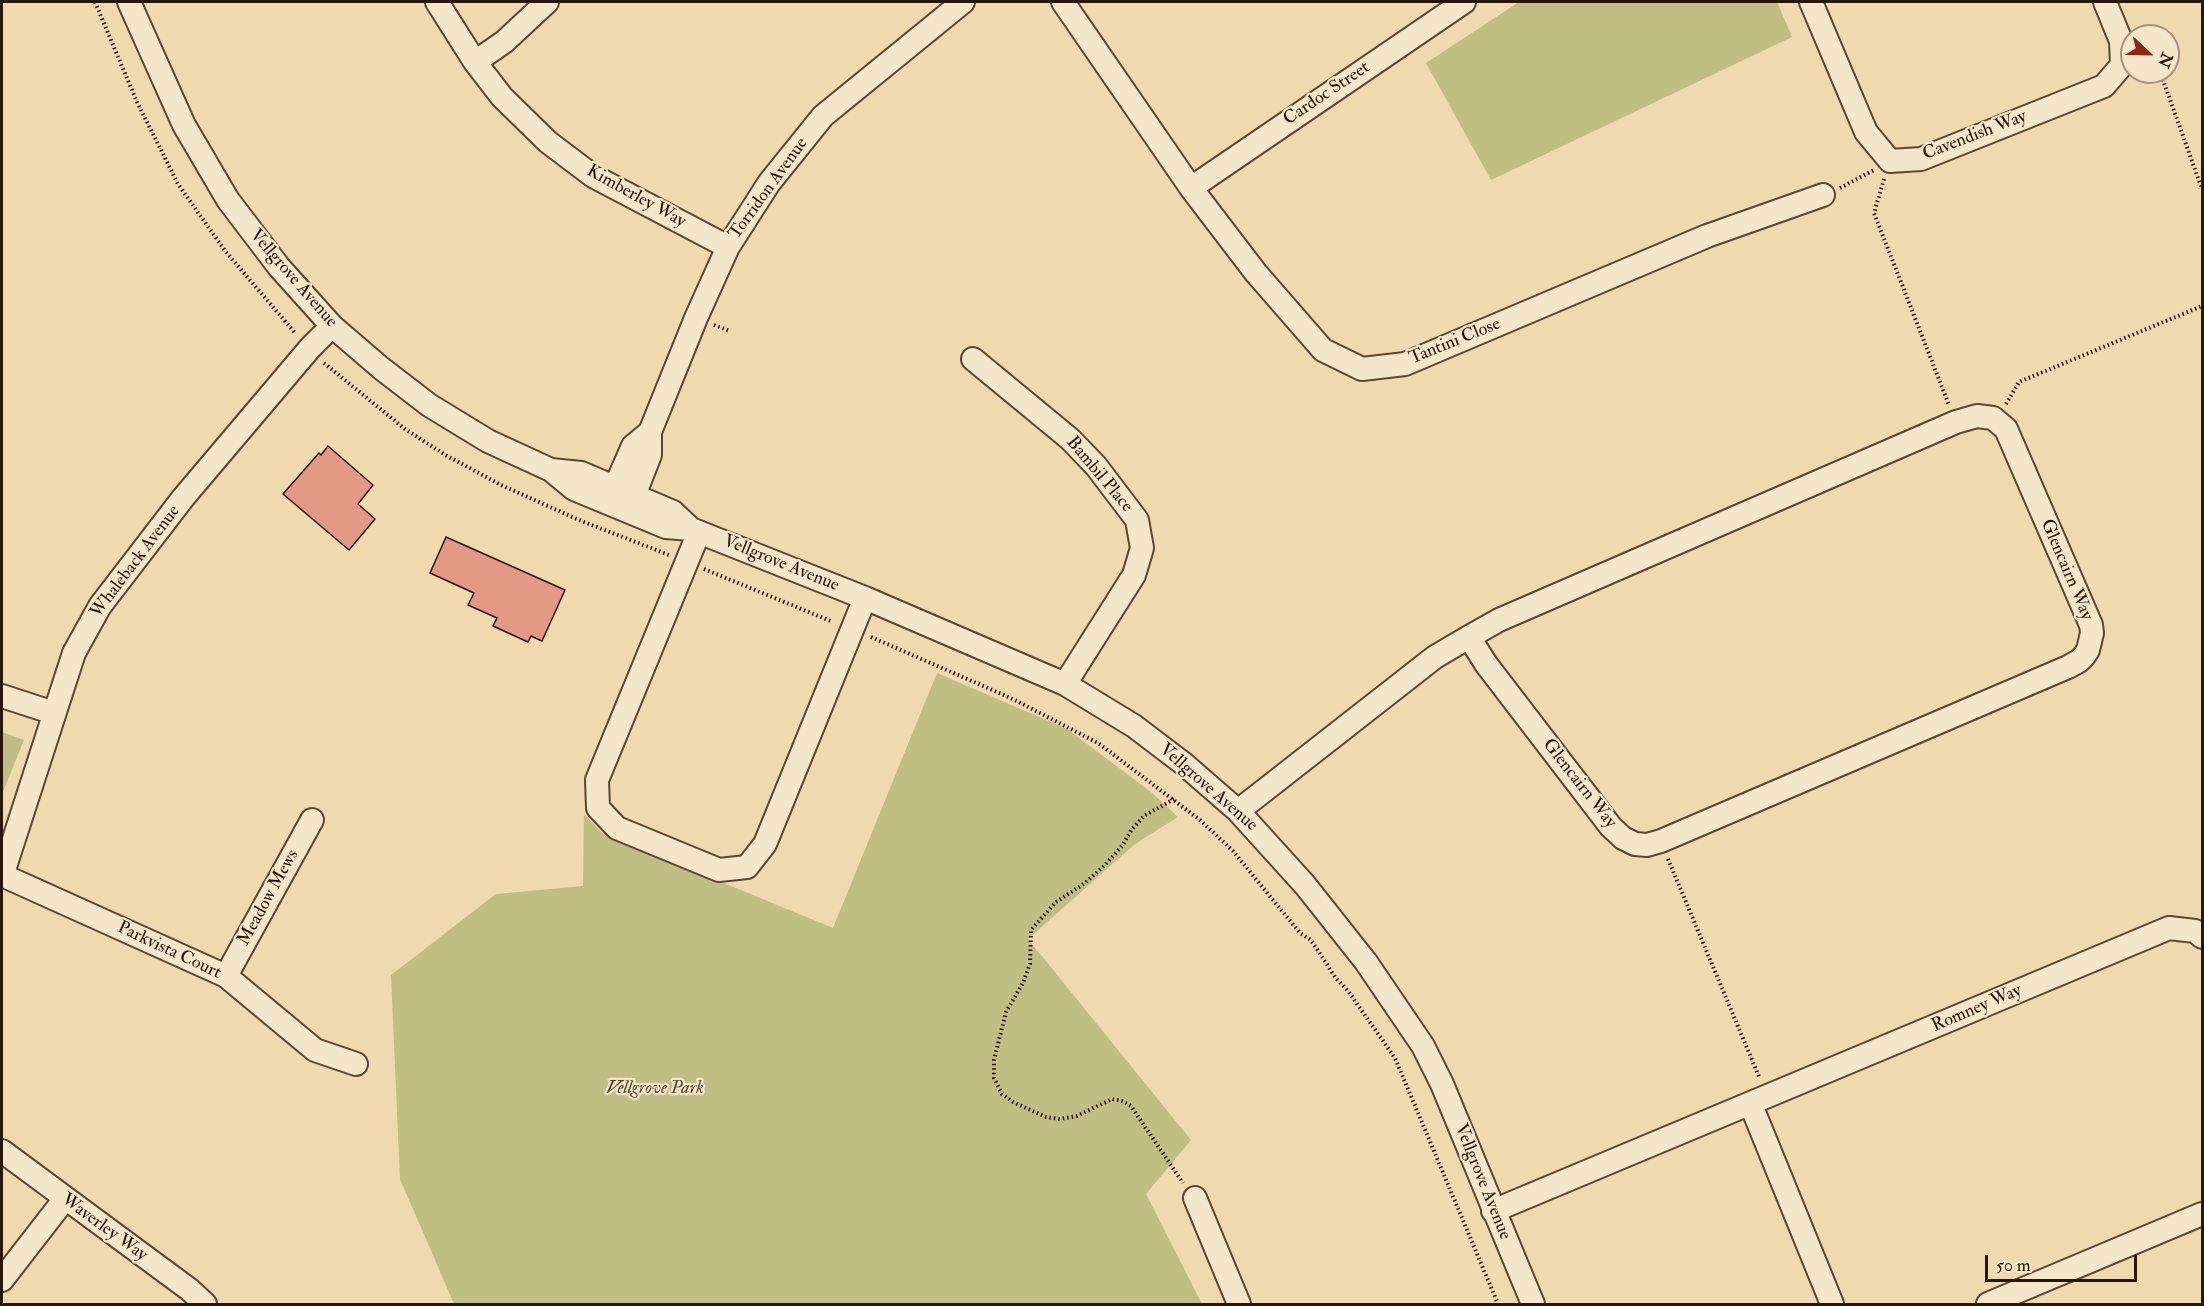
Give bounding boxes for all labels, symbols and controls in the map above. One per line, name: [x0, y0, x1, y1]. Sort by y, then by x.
north arrow: [2120, 24, 2180, 84]
text: N: [2153, 50, 2177, 70]
street label: Cardoc Street: [1280, 57, 1374, 131]
street label: Cavendish Way: [1920, 106, 2030, 166]
street label: Torridon Avenue: [725, 134, 813, 244]
street label: Kimberley Way: [583, 161, 689, 233]
street label: Vellgrove Avenue: [244, 225, 342, 333]
street label: Tantini Close: [1406, 314, 1504, 370]
street label: Bambil Place: [1061, 433, 1137, 517]
street label: Whaleback Avenue: [87, 501, 185, 623]
street label: Glencairn Way: [2035, 516, 2097, 624]
street label: Vellgrove Avenue: [720, 531, 842, 597]
street label: Glencairn Way: [1537, 735, 1621, 833]
street label: Vellgrove Avenue: [1154, 739, 1262, 837]
street label: Meadow Mews: [234, 846, 304, 950]
street label: Parkvista Court: [114, 918, 224, 984]
street label: Romney Way: [1929, 980, 2025, 1038]
park label: Vellgrove Park: [606, 1078, 704, 1100]
street label: Vellgrove Avenue: [1449, 1121, 1515, 1243]
street label: Waverley Way: [57, 1190, 151, 1266]
scale bar: [1988, 1243, 2140, 1281]
text: 50 m: [1996, 1254, 2031, 1277]

